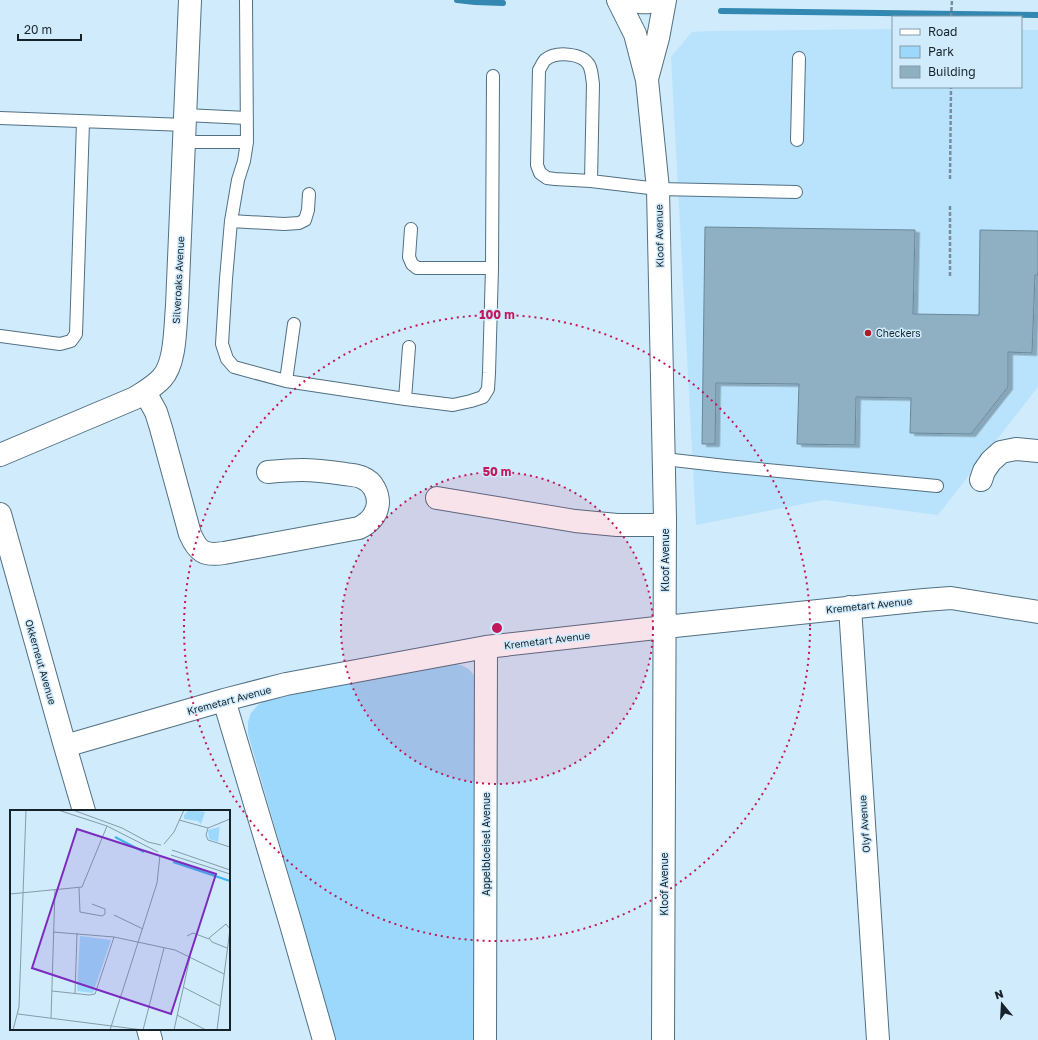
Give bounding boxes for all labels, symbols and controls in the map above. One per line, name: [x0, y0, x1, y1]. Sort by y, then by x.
scale bar: [18, 16, 81, 42]
legend: [892, 16, 1022, 88]
text: 20 m: [24, 22, 52, 37]
text: Road: [928, 24, 957, 39]
text: Park: [928, 44, 954, 59]
text: Building: [928, 64, 976, 79]
street label: Kloof Avenue: [652, 204, 666, 268]
street label: Silveroaks Avenue: [170, 236, 186, 324]
text: 100 m: [479, 307, 515, 322]
place label: Checkers: [876, 327, 921, 339]
marker: Checkers: [863, 328, 873, 338]
text: 50 m: [483, 464, 511, 479]
street label: Kloof Avenue: [659, 528, 671, 592]
street label: Kremetart Avenue: [825, 594, 913, 615]
street label: Okkerneut Avenue: [23, 618, 59, 706]
centre of rings: [490, 621, 504, 635]
street label: Kremetart Avenue: [503, 629, 591, 651]
street label: Kremetart Avenue: [186, 683, 273, 717]
street label: Appelbloeisel Avenue: [480, 792, 492, 896]
street label: Olyf Avenue: [856, 795, 872, 853]
inset map: [10, 810, 230, 1030]
street label: Kloof Avenue: [658, 852, 670, 916]
north arrow: [982, 984, 1022, 1024]
text: N: [993, 987, 1005, 1001]

